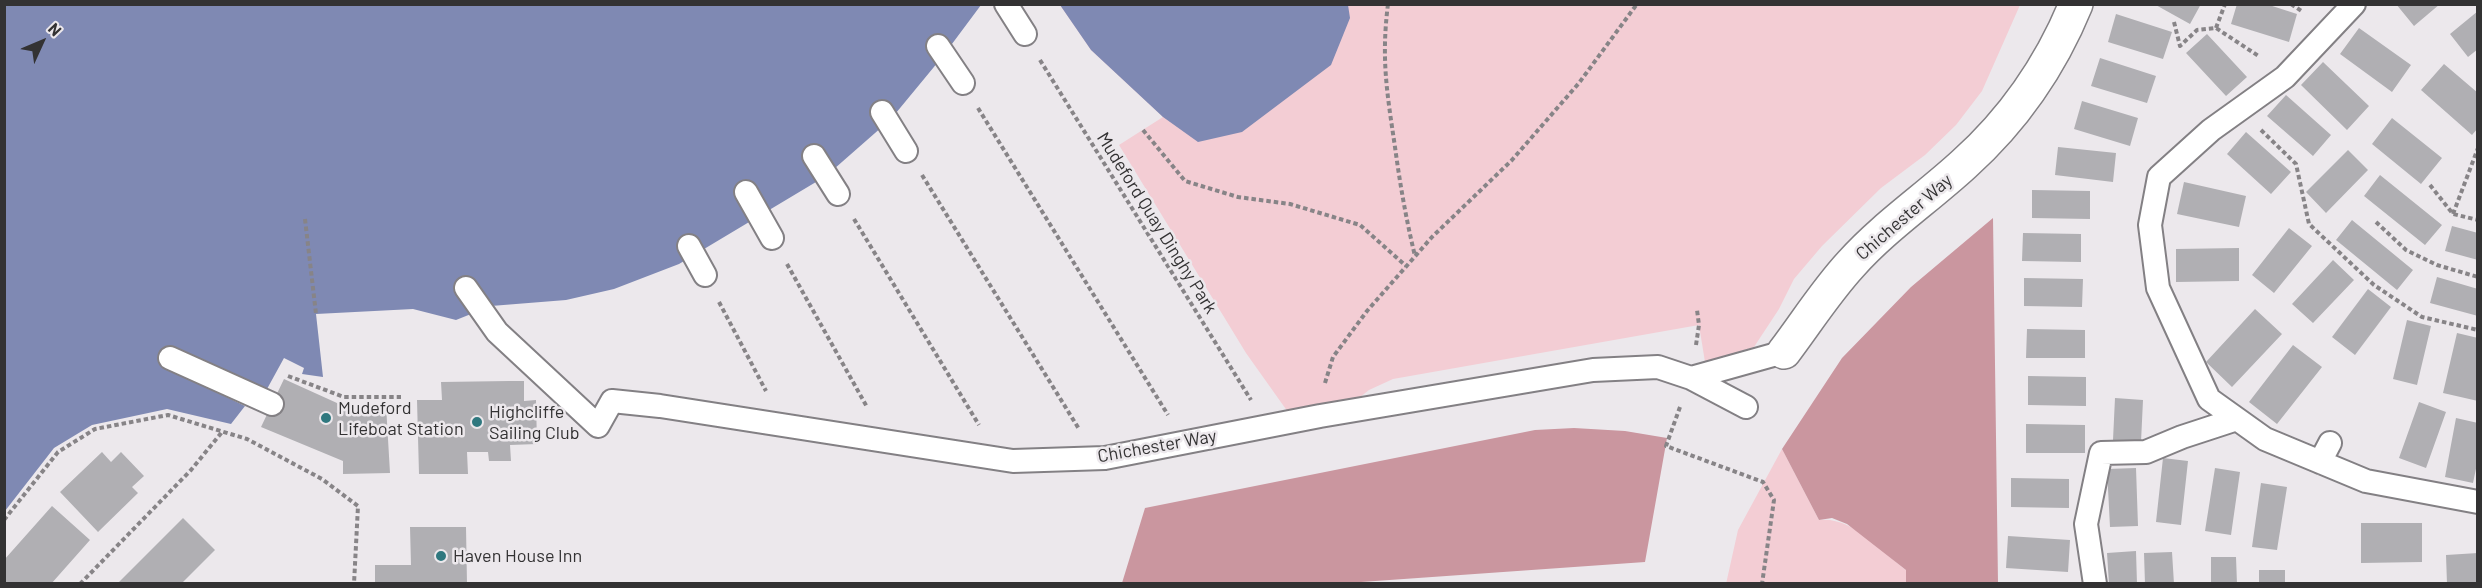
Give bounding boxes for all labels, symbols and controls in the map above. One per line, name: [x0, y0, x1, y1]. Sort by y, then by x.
north arrow: [12, 12, 72, 72]
text: N: [45, 19, 66, 40]
street label: Mudeford Quay Dinghy Park: [1092, 128, 1222, 318]
street label: Chichester Way: [1851, 169, 1957, 265]
place label: Mudeford Lifeboat Station: [338, 397, 464, 440]
place label: Highcliffe Sailing Club: [489, 401, 579, 444]
marker: Mudeford Lifeboat Station: [319, 411, 333, 425]
marker: Highcliffe Sailing Club: [470, 415, 484, 429]
street label: Chichester Way: [1096, 425, 1218, 467]
place label: Haven House Inn: [453, 545, 582, 567]
marker: Haven House Inn: [434, 549, 448, 563]

